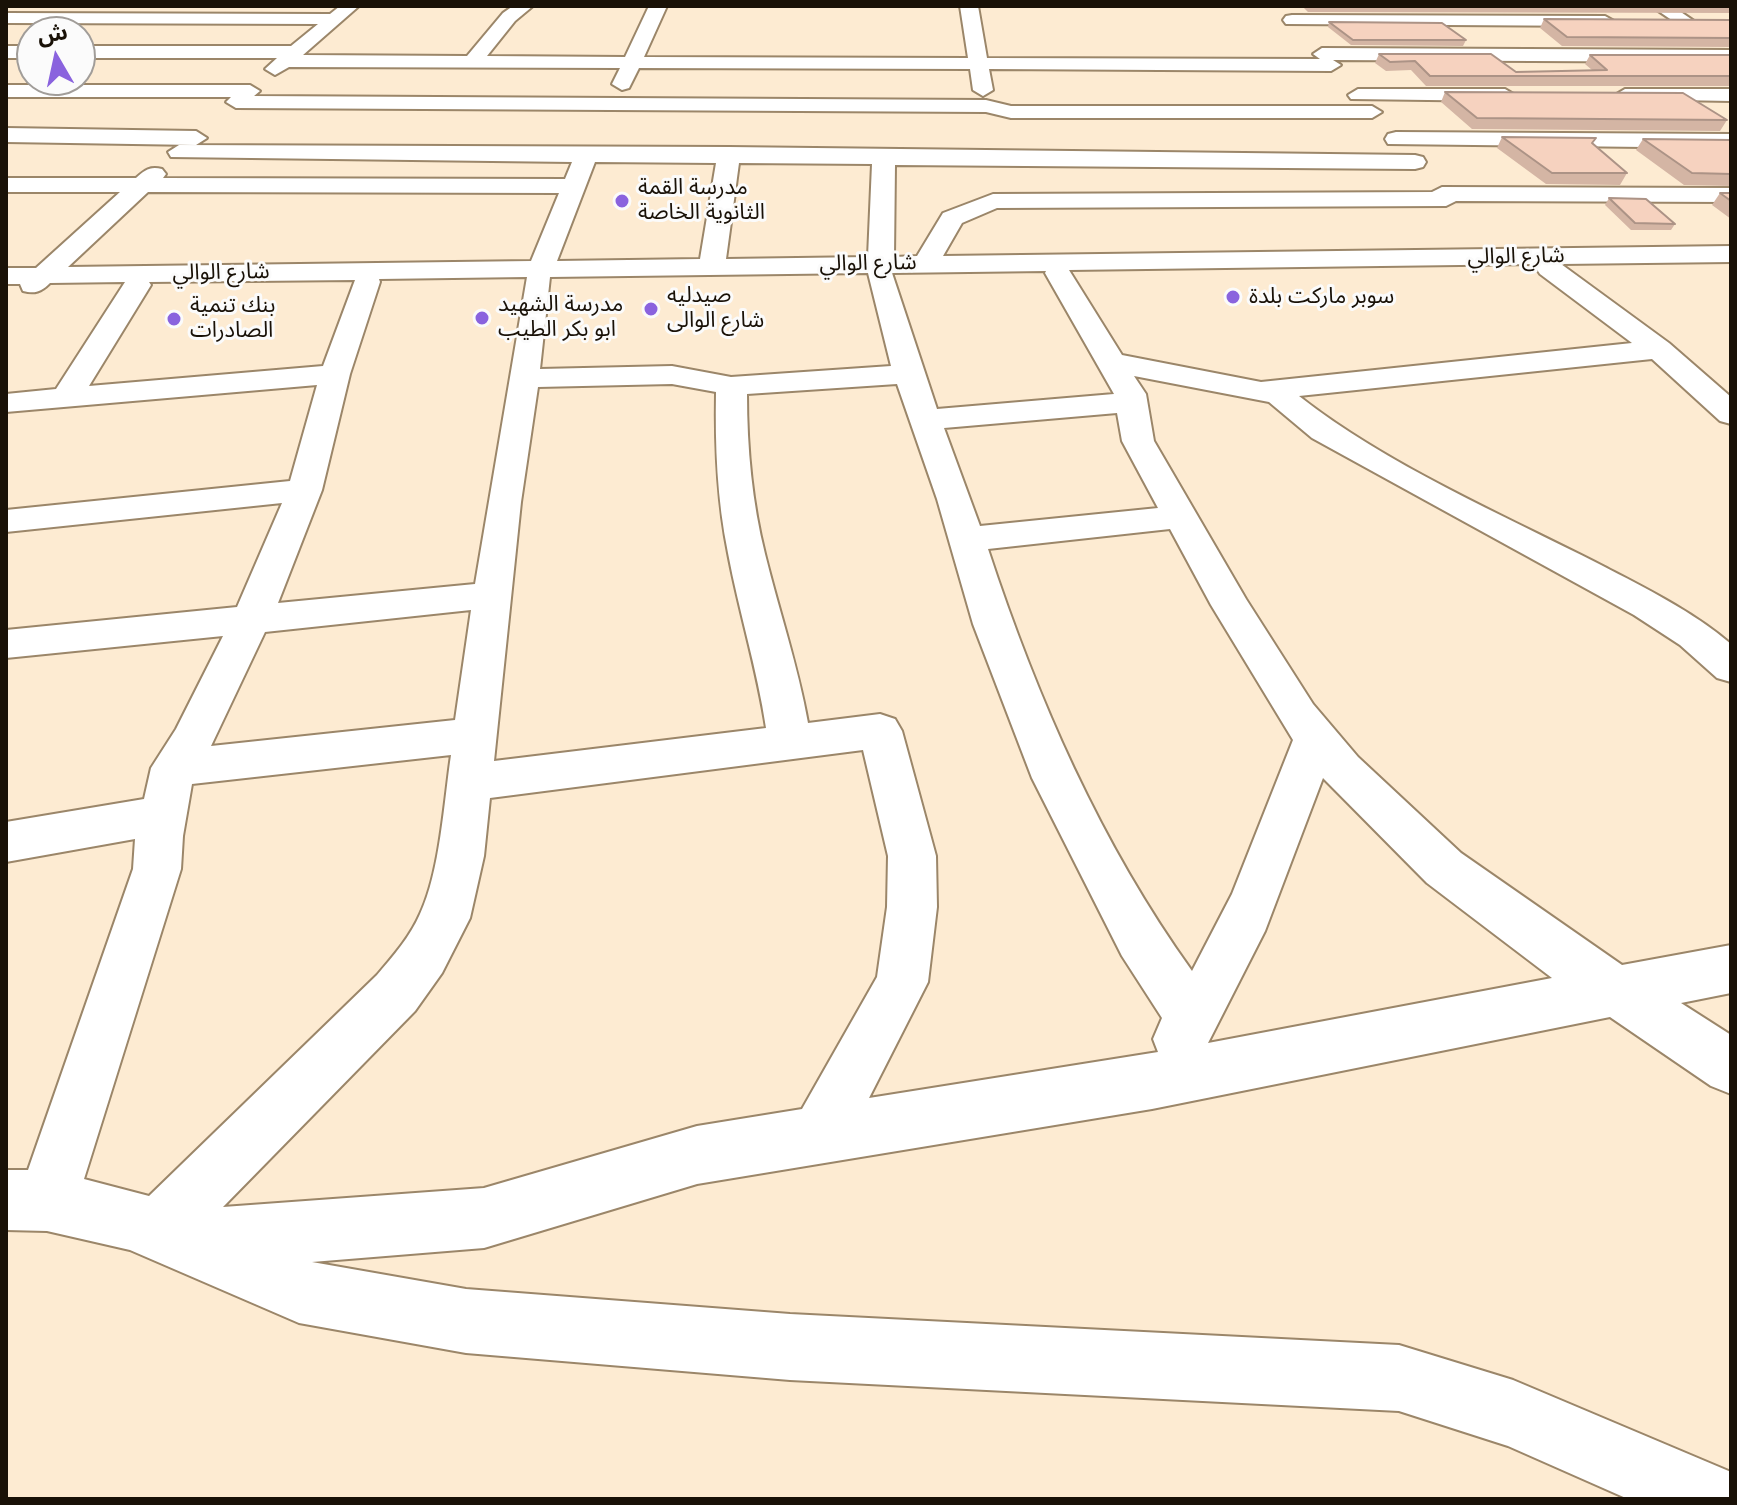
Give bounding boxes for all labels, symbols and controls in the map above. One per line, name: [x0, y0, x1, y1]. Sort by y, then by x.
north arrow: [16, 16, 96, 96]
text: ش: [35, 17, 70, 50]
place label: مدرسة القمة الثانوية الخاصة: [638, 175, 765, 226]
marker: مدرسة القمة الثانوية الخاصة: [613, 192, 631, 210]
street label: شارع الوالي: [1467, 243, 1565, 271]
street label: شارع الوالي: [819, 250, 917, 278]
street label: شارع الوالي: [172, 259, 270, 287]
place label: صيدليه شارع الوالى: [667, 283, 764, 334]
place label: سوبر ماركت بلدة: [1249, 284, 1394, 310]
marker: سوبر ماركت بلدة: [1224, 288, 1242, 306]
place label: مدرسة الشهيد ابو بكر الطيب: [498, 292, 623, 344]
place label: بنك تنمية الصادرات: [190, 293, 275, 344]
marker: صيدليه شارع الوالى: [642, 300, 660, 318]
marker: مدرسة الشهيد ابو بكر الطيب: [473, 309, 491, 327]
marker: بنك تنمية الصادرات: [165, 310, 183, 328]

